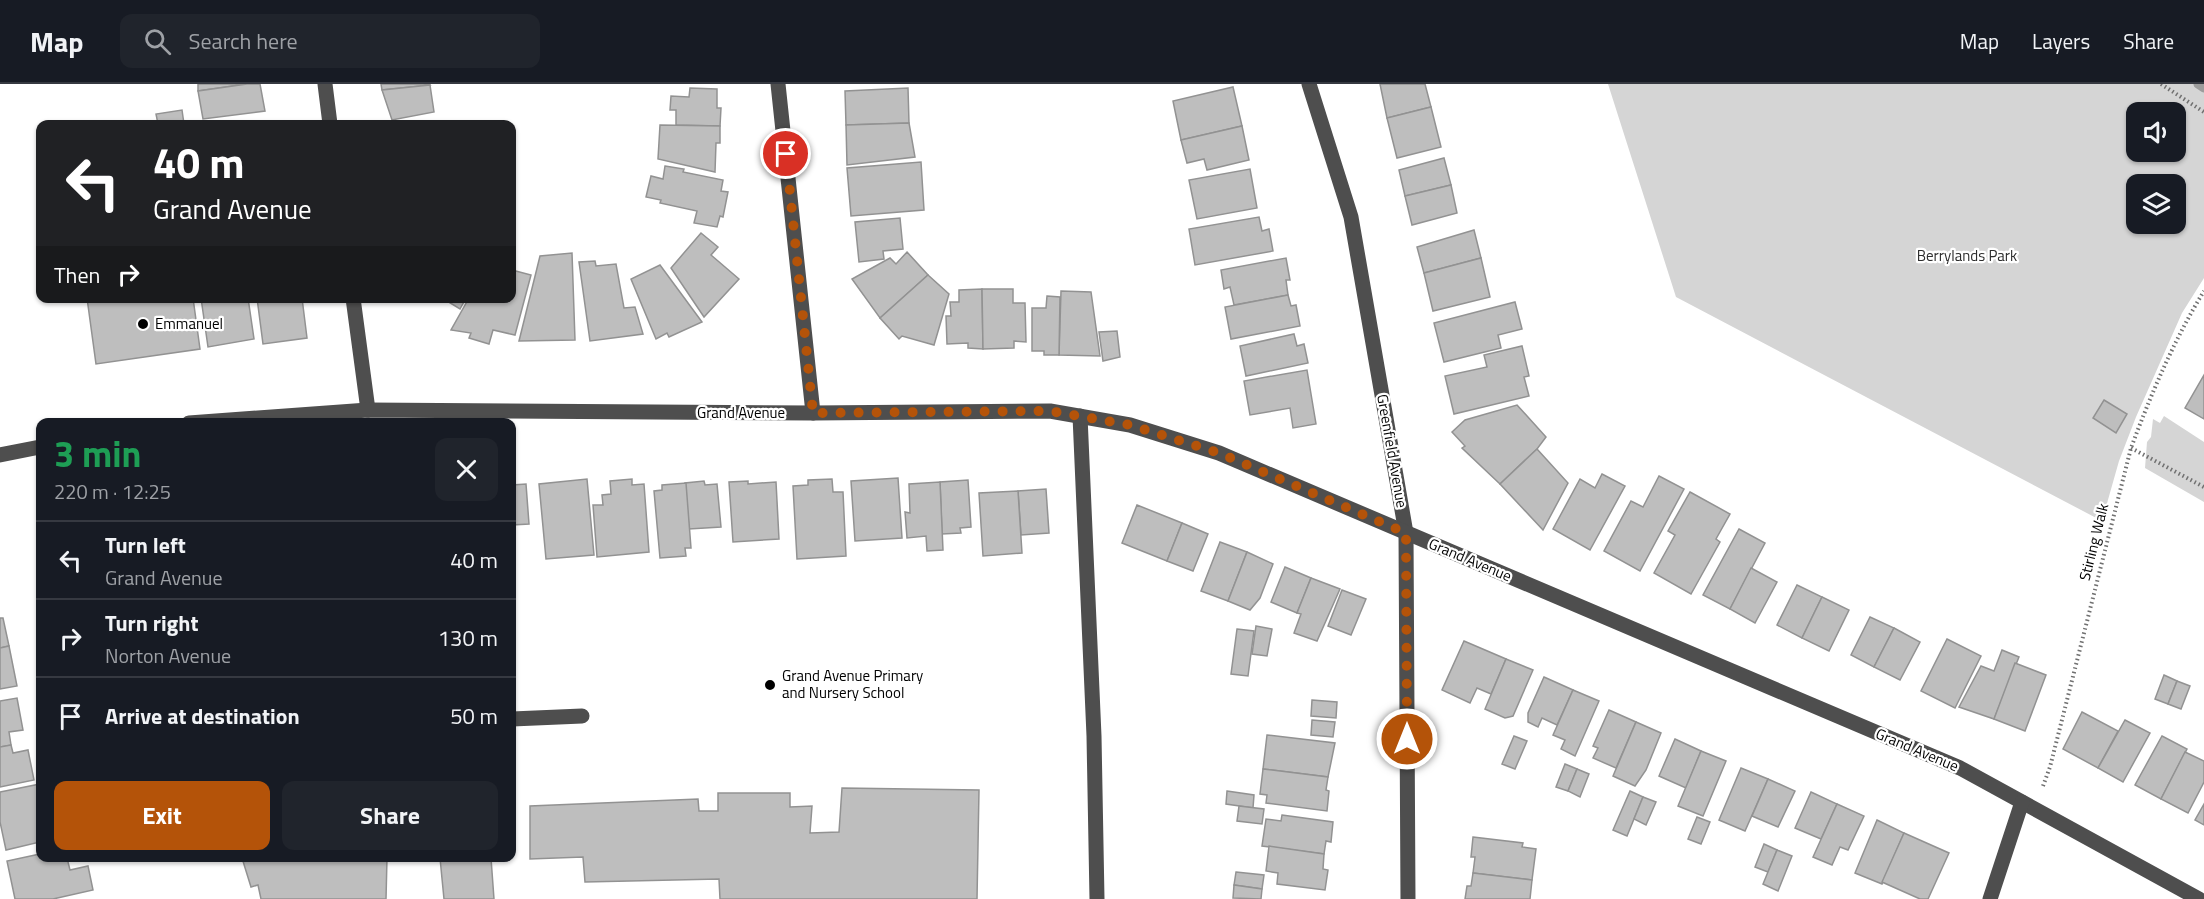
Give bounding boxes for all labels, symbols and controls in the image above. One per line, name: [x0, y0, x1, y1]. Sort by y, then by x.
search box: [120, 14, 540, 68]
text: Map: [30, 20, 84, 63]
text: Search here: [189, 24, 298, 58]
icon: search: [141, 25, 174, 58]
text: Map: [1960, 25, 1999, 57]
text: Layers: [2032, 25, 2090, 57]
text: Share: [2123, 25, 2174, 57]
map controls: [2126, 102, 2186, 234]
button: sound: [2126, 102, 2186, 162]
pin: [760, 128, 811, 179]
text: 40 m: [153, 130, 245, 194]
icon: arrive: [769, 137, 802, 170]
icon: left: [54, 144, 132, 222]
button: layers: [2126, 174, 2186, 234]
text: Grand Avenue: [153, 188, 312, 229]
park label: Berrylands Park: [1917, 244, 2017, 267]
text: Then: [54, 258, 100, 292]
icon: right: [112, 258, 145, 291]
place label: Emmanuel: [155, 312, 223, 335]
marker: Emmanuel: [136, 317, 150, 331]
street label: Greenfield Avenue: [1371, 392, 1414, 510]
street label: Grand Avenue: [697, 401, 785, 424]
text: 3 min: [54, 426, 141, 481]
button: close: [435, 438, 498, 501]
text: 220 m · 12:25: [54, 476, 171, 507]
street label: Stirling Walk: [2073, 501, 2114, 583]
text: Turn left: [105, 528, 186, 562]
street label: Grand Avenue: [1425, 532, 1515, 587]
text: 40 m: [450, 543, 498, 577]
icon: left: [54, 544, 87, 577]
text: Grand Avenue: [105, 562, 223, 593]
text: Turn right: [105, 606, 199, 640]
text: 130 m: [438, 621, 498, 655]
icon: right: [54, 622, 87, 655]
text: Norton Avenue: [105, 640, 231, 671]
place label: Grand Avenue Primary and Nursery School: [782, 664, 923, 704]
marker: Grand Avenue Primary and Nursery School: [763, 678, 777, 692]
text: Arrive at destination: [105, 699, 300, 733]
text: 50 m: [450, 699, 498, 733]
icon: arrive: [54, 700, 87, 733]
position arrow: [1375, 707, 1439, 771]
street label: Grand Avenue: [1872, 722, 1962, 777]
button: Exit: [54, 781, 270, 850]
button: Share: [282, 781, 498, 850]

